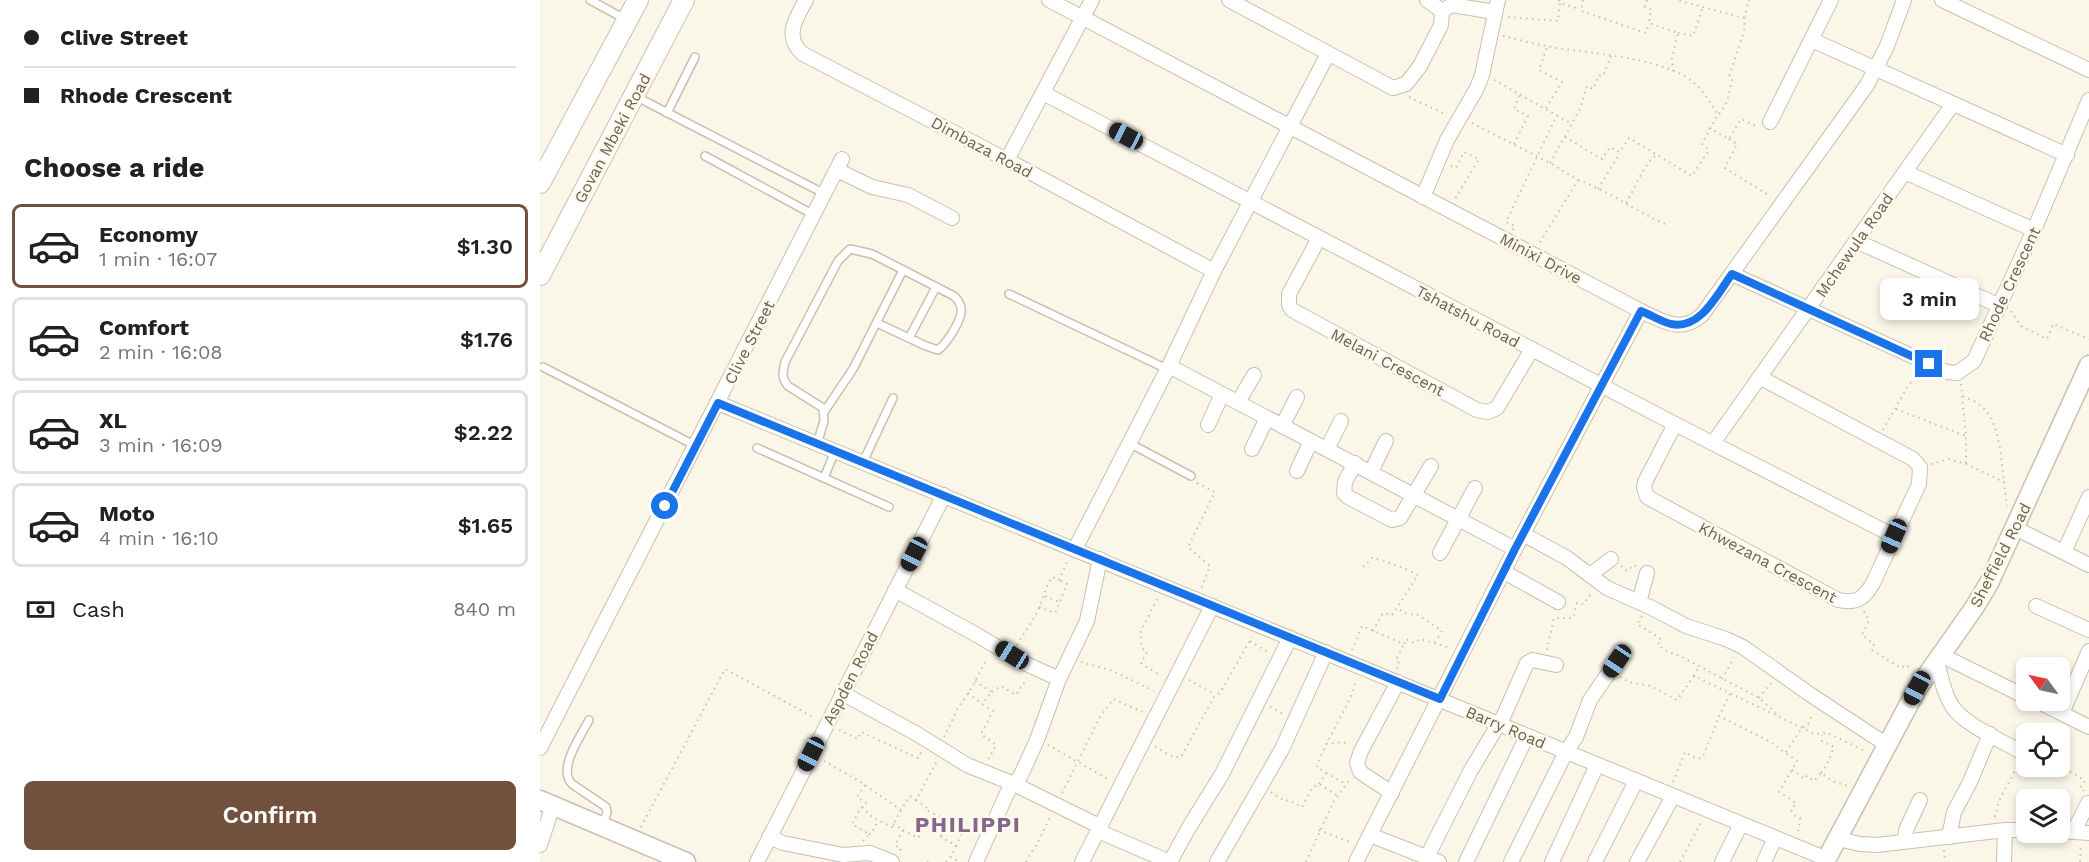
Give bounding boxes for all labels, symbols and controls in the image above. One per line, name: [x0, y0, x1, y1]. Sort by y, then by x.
text: Clive Street: [60, 25, 188, 50]
street label: Govan Mbeki Road: [570, 70, 655, 206]
text: Rhode Crescent: [60, 83, 232, 108]
street label: Dimbaza Road: [928, 113, 1036, 182]
car: [1106, 120, 1146, 152]
text: Choose a ride: [24, 152, 204, 184]
street label: Mchewula Road: [1811, 190, 1897, 301]
icon: car: [27, 219, 81, 273]
text: Economy: [99, 222, 198, 247]
street label: Rhode Crescent: [1975, 224, 2044, 345]
street label: Minixi Drive: [1497, 229, 1585, 288]
text: $1.30: [457, 234, 513, 259]
text: 1 min · 16:07: [99, 247, 217, 271]
callout: 3 min: [1880, 277, 1978, 319]
street label: Tshatshu Road: [1413, 281, 1523, 352]
text: 3 min: [1902, 287, 1957, 311]
street label: Clive Street: [720, 297, 779, 387]
icon: car: [27, 312, 81, 366]
text: Comfort: [99, 315, 189, 340]
street label: Melani Crescent: [1328, 324, 1448, 401]
text: $1.76: [460, 327, 513, 352]
text: 2 min · 16:08: [99, 340, 223, 364]
route end: [1915, 350, 1942, 377]
icon: car: [27, 405, 81, 459]
text: XL: [99, 408, 127, 433]
text: $2.22: [454, 420, 513, 445]
text: 3 min · 16:09: [99, 433, 223, 457]
route start: [651, 492, 678, 519]
icon: car: [27, 498, 81, 552]
street label: Sheffield Road: [1966, 500, 2035, 611]
text: Moto: [99, 501, 155, 526]
text: $1.65: [458, 513, 513, 538]
car: [1878, 516, 1910, 556]
street label: Khwezana Crescent: [1695, 518, 1840, 607]
text: 4 min · 16:10: [99, 526, 219, 550]
car: [898, 534, 930, 574]
icon: cash: [24, 593, 57, 626]
text: Cash: [72, 597, 125, 622]
text: 840 m: [453, 597, 516, 621]
street label: Aspden Road: [819, 628, 882, 728]
car: [992, 638, 1032, 672]
car: [1599, 641, 1635, 681]
north arrow: [2016, 657, 2070, 711]
map controls: [2016, 657, 2070, 843]
car: [1901, 668, 1933, 708]
street label: Barry Road: [1463, 702, 1549, 753]
button: locate: [2016, 723, 2070, 777]
car: [795, 734, 827, 774]
button: Confirm: [24, 781, 516, 850]
button: layers: [2016, 789, 2070, 843]
district label: PHILIPPI: [915, 812, 1021, 837]

